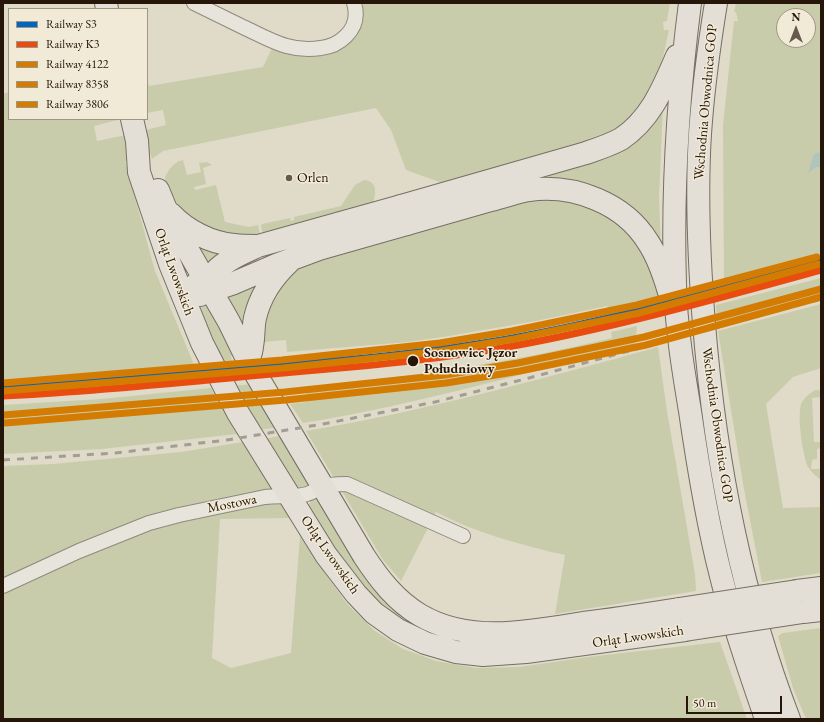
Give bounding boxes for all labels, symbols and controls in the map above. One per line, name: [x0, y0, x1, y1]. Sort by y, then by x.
legend: [8, 8, 148, 120]
north arrow: [776, 8, 816, 48]
text: N: [792, 10, 800, 24]
text: Railway S3: [46, 16, 97, 32]
street label: Wschodnia Obwodnica GOP: [691, 23, 721, 181]
text: Railway K3: [46, 36, 99, 52]
text: Railway 4122: [46, 56, 109, 72]
text: Railway 8358: [46, 76, 109, 92]
text: Railway 3806: [46, 96, 109, 112]
place label: Orlen: [297, 170, 329, 186]
marker: Orlen: [284, 173, 294, 183]
street label: Orląt Lwowskich: [150, 226, 198, 318]
place label: Sosnowiec Jęzor Południowy: [424, 345, 517, 378]
street label: Wschodnia Obwodnica GOP: [698, 346, 736, 504]
marker: Sosnowiec Jęzor Południowy: [406, 354, 420, 368]
street label: Mostowa: [206, 491, 258, 517]
street label: Orląt Lwowskich: [297, 513, 363, 597]
street label: Orląt Lwowskich: [591, 622, 685, 652]
scale bar: [688, 688, 784, 714]
text: 50 m: [693, 695, 716, 711]

